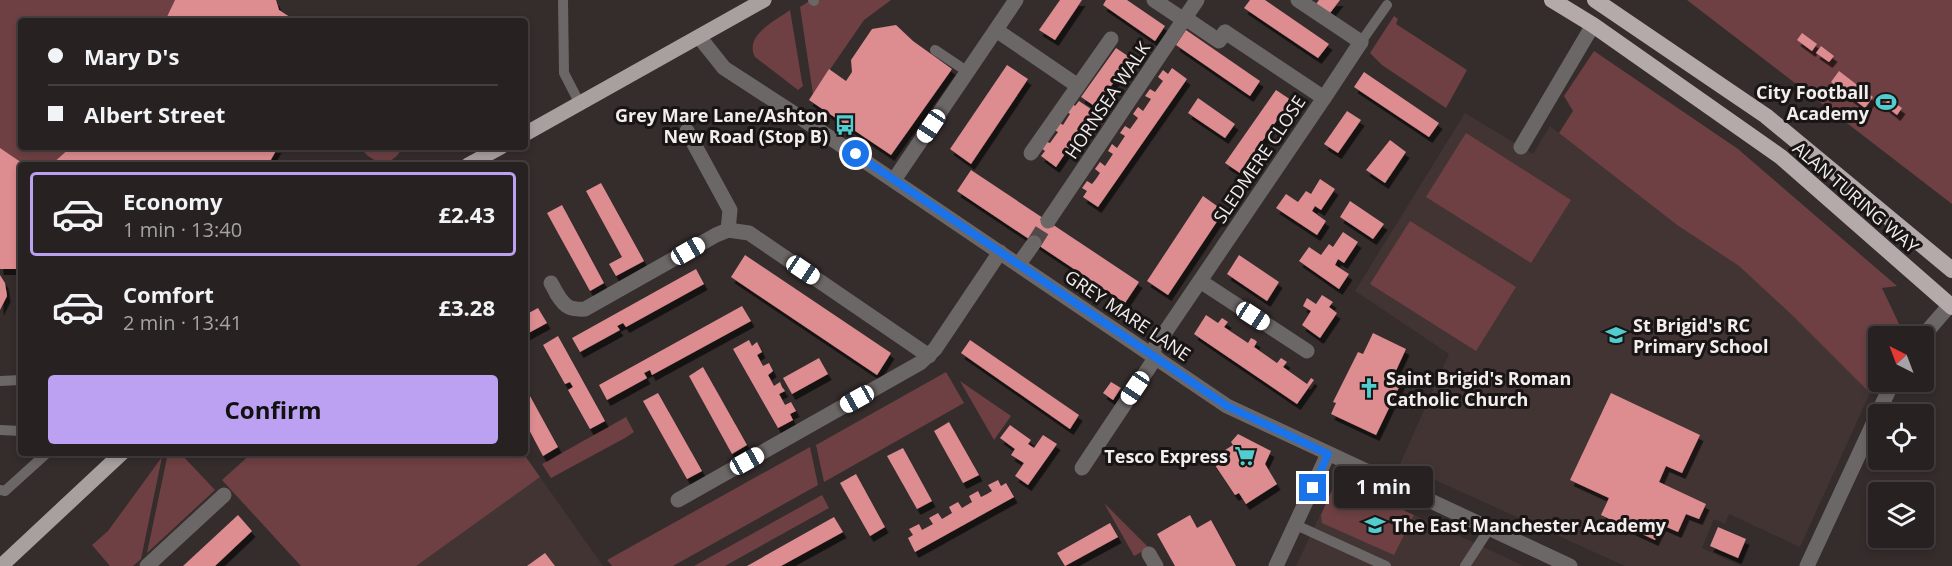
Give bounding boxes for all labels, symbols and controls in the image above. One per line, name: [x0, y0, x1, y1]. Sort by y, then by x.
street label: HORNSEA WALK: [1059, 36, 1156, 163]
text: Mary D's: [84, 41, 179, 71]
place label: City Football Academy: [1756, 80, 1870, 125]
sports icon: City Football Academy: [1874, 90, 1898, 114]
street label: SLEDMERE CLOSE: [1207, 91, 1311, 227]
text: Albert Street: [84, 99, 225, 129]
place label: Grey Mare Lane/Ashton New Road (Stop B): [615, 103, 828, 148]
car: [913, 106, 949, 146]
bus stop icon: Grey Mare Lane/Ashton New Road (Stop B): [833, 113, 857, 137]
street label: ALAN TURING WAY: [1788, 136, 1925, 259]
route start: [842, 140, 869, 167]
text: Economy: [123, 186, 222, 216]
icon: car: [51, 187, 105, 241]
text: £2.43: [438, 199, 495, 229]
text: 1 min · 13:40: [123, 216, 242, 243]
car: [668, 234, 708, 268]
car: [783, 252, 823, 288]
street label: GREY MARE LANE: [1061, 264, 1195, 366]
text: Comfort: [123, 279, 214, 309]
icon: car: [51, 280, 105, 334]
text: £3.28: [438, 292, 495, 322]
car: [1233, 299, 1273, 333]
text: 2 min · 13:41: [123, 309, 242, 336]
place label: St Brigid's RC Primary School: [1633, 313, 1768, 358]
school or university icon: St Brigid's RC Primary School: [1604, 323, 1628, 347]
north arrow: [1868, 326, 1934, 392]
map controls: [1868, 326, 1934, 548]
place label: Saint Brigid's Roman Catholic Church: [1386, 366, 1571, 411]
car: [1117, 368, 1153, 408]
button: Confirm: [48, 375, 498, 444]
church icon: Saint Brigid's Roman Catholic Church: [1357, 376, 1381, 400]
car: [837, 382, 877, 416]
button: locate: [1868, 404, 1934, 470]
car: [727, 444, 767, 478]
place label: Tesco Express: [1104, 444, 1228, 468]
supermarket icon: Tesco Express: [1233, 444, 1257, 468]
callout: 1 min: [1334, 467, 1433, 509]
text: 1 min: [1356, 473, 1411, 500]
route end: [1299, 474, 1326, 501]
button: layers: [1868, 482, 1934, 548]
school or university icon: The East Manchester Academy: [1363, 513, 1387, 537]
place label: The East Manchester Academy: [1392, 513, 1667, 537]

